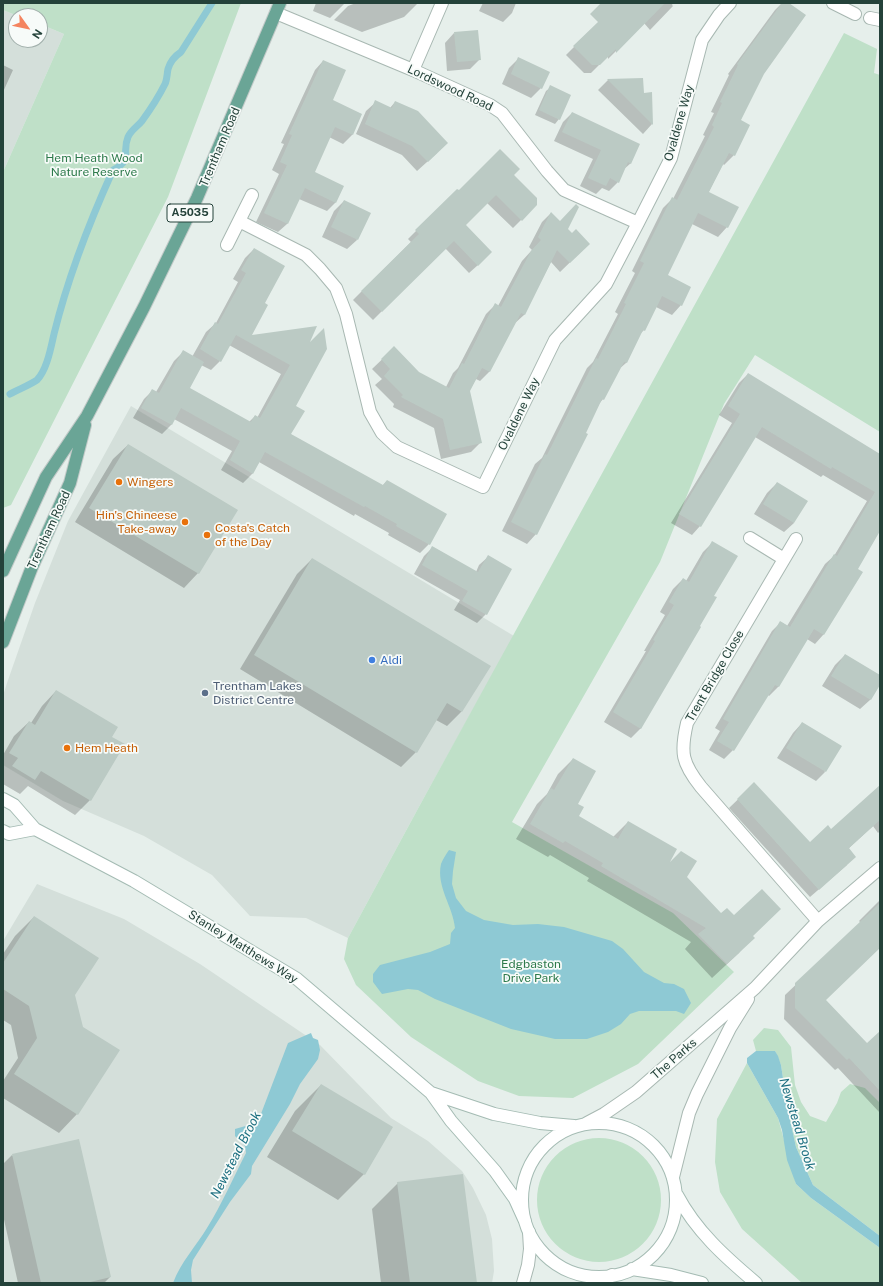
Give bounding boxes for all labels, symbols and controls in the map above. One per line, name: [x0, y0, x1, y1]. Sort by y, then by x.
north arrow: [8, 8, 48, 48]
text: N: [30, 27, 45, 41]
street label: Lordswood Road: [405, 62, 495, 114]
street label: Ovaldene Way: [661, 83, 697, 163]
street label: Trentham Road: [197, 105, 243, 189]
park label: Hem Heath Wood Nature Reserve: [45, 151, 143, 179]
road number: A5035: [167, 204, 213, 222]
street label: Ovaldene Way: [495, 375, 543, 453]
place label: Wingers: [127, 475, 173, 489]
marker: Wingers: [114, 477, 124, 487]
street label: Trentham Road: [25, 489, 73, 571]
place label: Hin's Chineese Take-away: [96, 508, 177, 536]
marker: Hin's Chineese Take-away: [180, 517, 190, 527]
place label: Costa's Catch of the Day: [215, 521, 290, 549]
marker: Costa's Catch of the Day: [202, 530, 212, 540]
street label: Trent Bridge Close: [683, 628, 747, 724]
place label: Aldi: [380, 653, 402, 667]
marker: Aldi: [367, 655, 377, 665]
place label: Trentham Lakes District Centre: [213, 679, 302, 707]
marker: Trentham Lakes District Centre: [200, 688, 210, 698]
place label: Hem Heath: [75, 741, 138, 755]
marker: Hem Heath: [62, 743, 72, 753]
street label: Stanley Matthews Way: [185, 907, 301, 987]
park label: Edgbaston Drive Park: [501, 957, 561, 985]
street label: The Parks: [648, 1035, 700, 1083]
water label: Newstead Brook: [776, 1076, 818, 1172]
water label: Newstead Brook: [207, 1109, 265, 1201]

